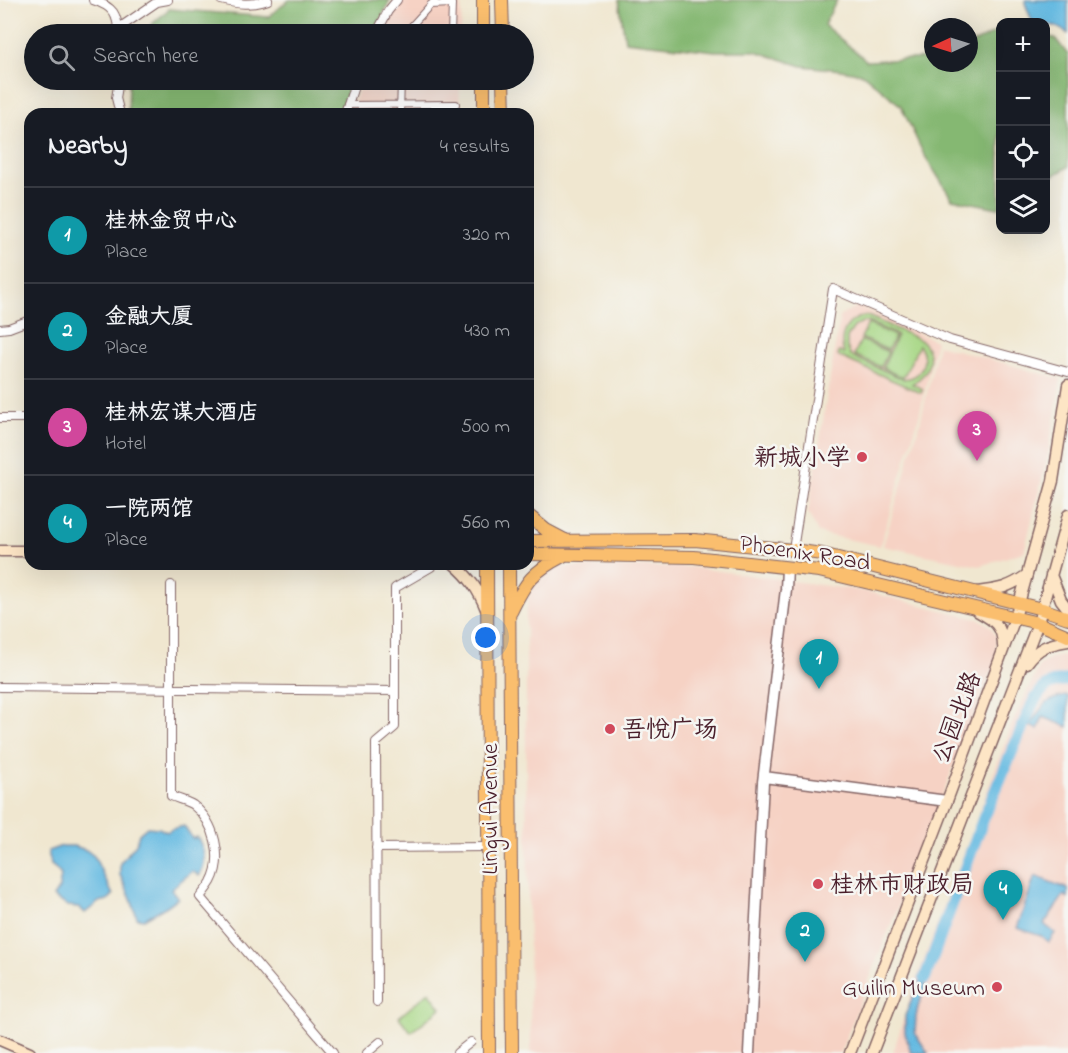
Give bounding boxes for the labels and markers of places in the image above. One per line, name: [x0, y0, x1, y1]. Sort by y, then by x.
pin: 3: [958, 412, 996, 461]
place label: 新城小学: [754, 442, 850, 477]
marker: 新城小学: [855, 450, 869, 464]
pin: 1: [800, 640, 838, 689]
place label: 吾悦广场: [622, 714, 718, 749]
marker: 吾悦广场: [603, 722, 617, 736]
place label: 桂林市财政局: [830, 869, 974, 904]
pin: 4: [984, 870, 1022, 920]
marker: 桂林市财政局: [811, 877, 825, 891]
pin: 2: [786, 912, 824, 962]
place label: Guilin Museum: [842, 972, 985, 1007]
marker: Guilin Museum: [990, 980, 1004, 994]

